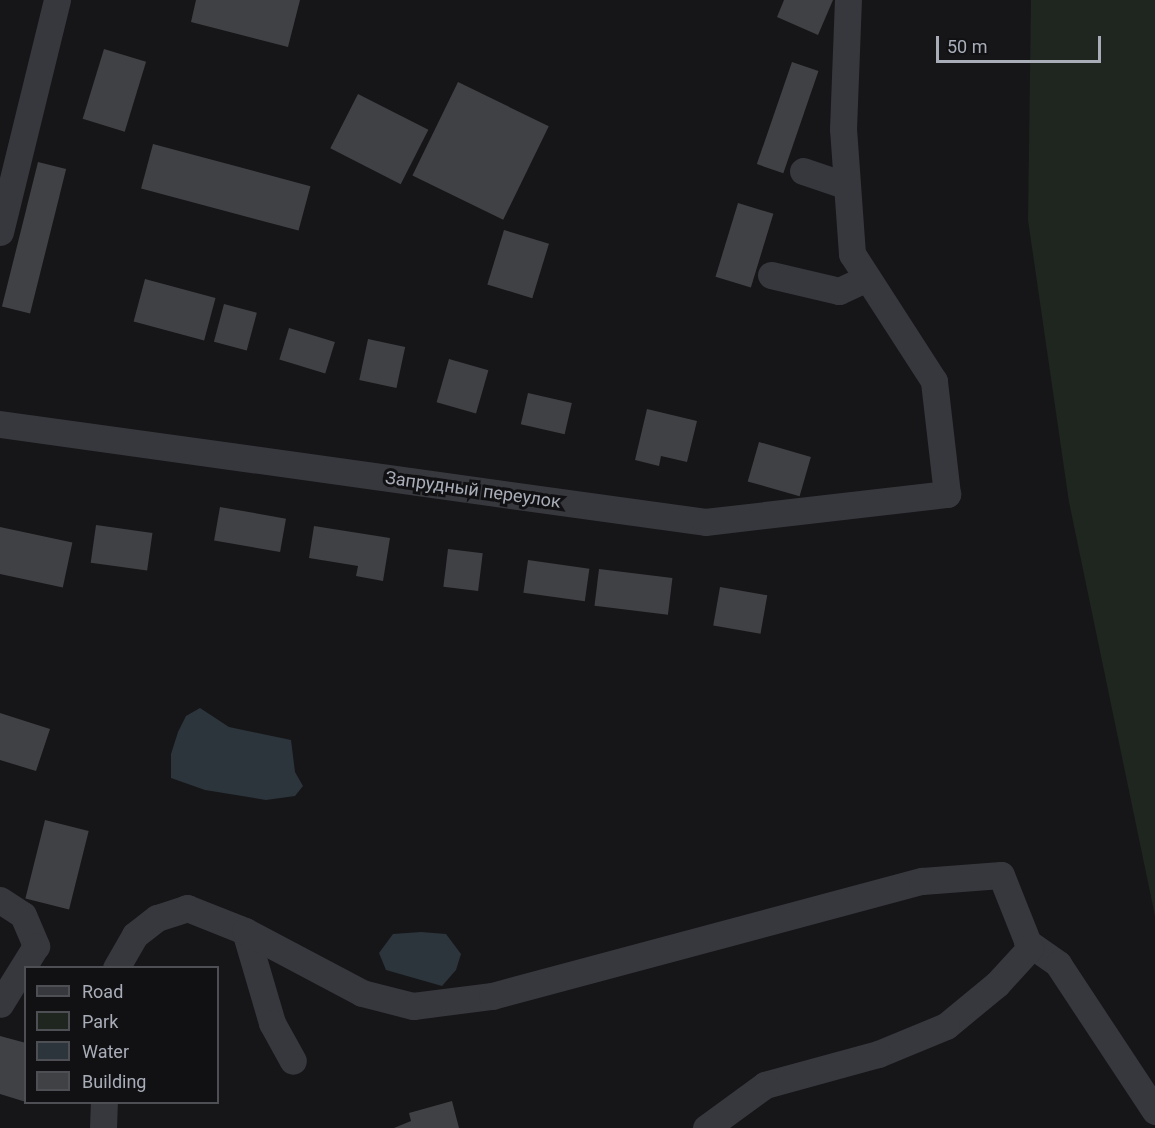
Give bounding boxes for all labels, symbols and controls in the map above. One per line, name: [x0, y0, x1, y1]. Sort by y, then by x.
scale bar: [939, 24, 1104, 62]
text: 50 m: [947, 36, 987, 57]
street label: Запрудный переулок: [384, 467, 562, 513]
legend: [24, 966, 219, 1104]
text: Road: [82, 981, 123, 1002]
text: Park: [82, 1011, 118, 1032]
text: Water: [82, 1041, 129, 1062]
text: Building: [82, 1071, 146, 1092]

